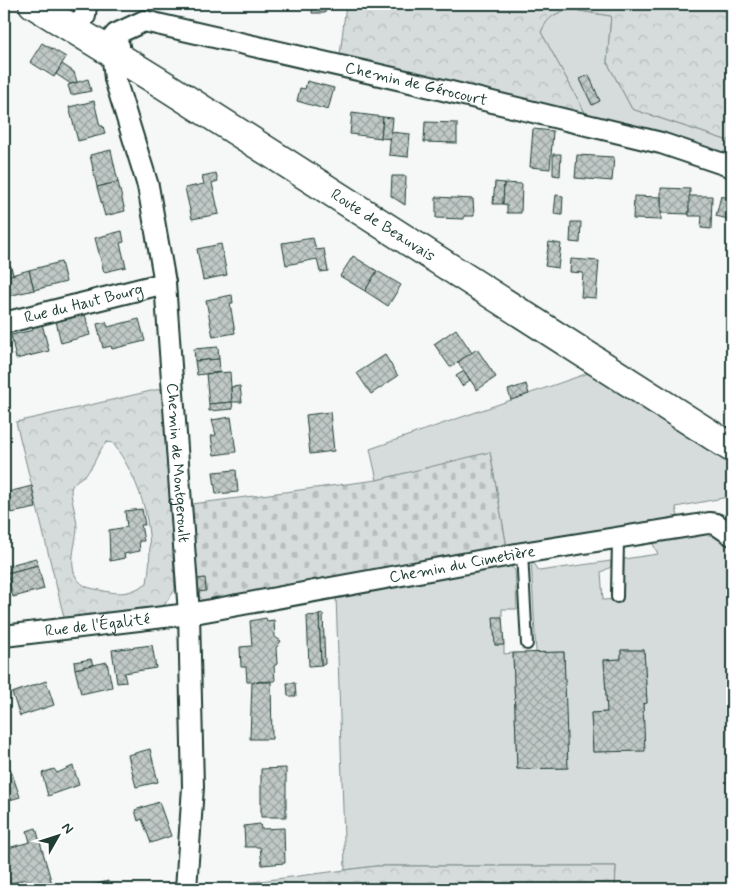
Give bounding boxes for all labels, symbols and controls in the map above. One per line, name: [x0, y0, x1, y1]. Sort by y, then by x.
street label: Chemin de Gérocourt: [343, 57, 490, 111]
street label: Route de Beauvais: [327, 184, 439, 266]
street label: Rue du Haut Bourg: [22, 278, 145, 328]
street label: Chemin de Montgeroult: [162, 382, 194, 543]
street label: Chemin du Cimetière: [387, 541, 537, 588]
street label: Rue de l'Égalité: [44, 608, 151, 642]
north arrow: [32, 810, 82, 860]
text: N: [57, 819, 77, 838]

